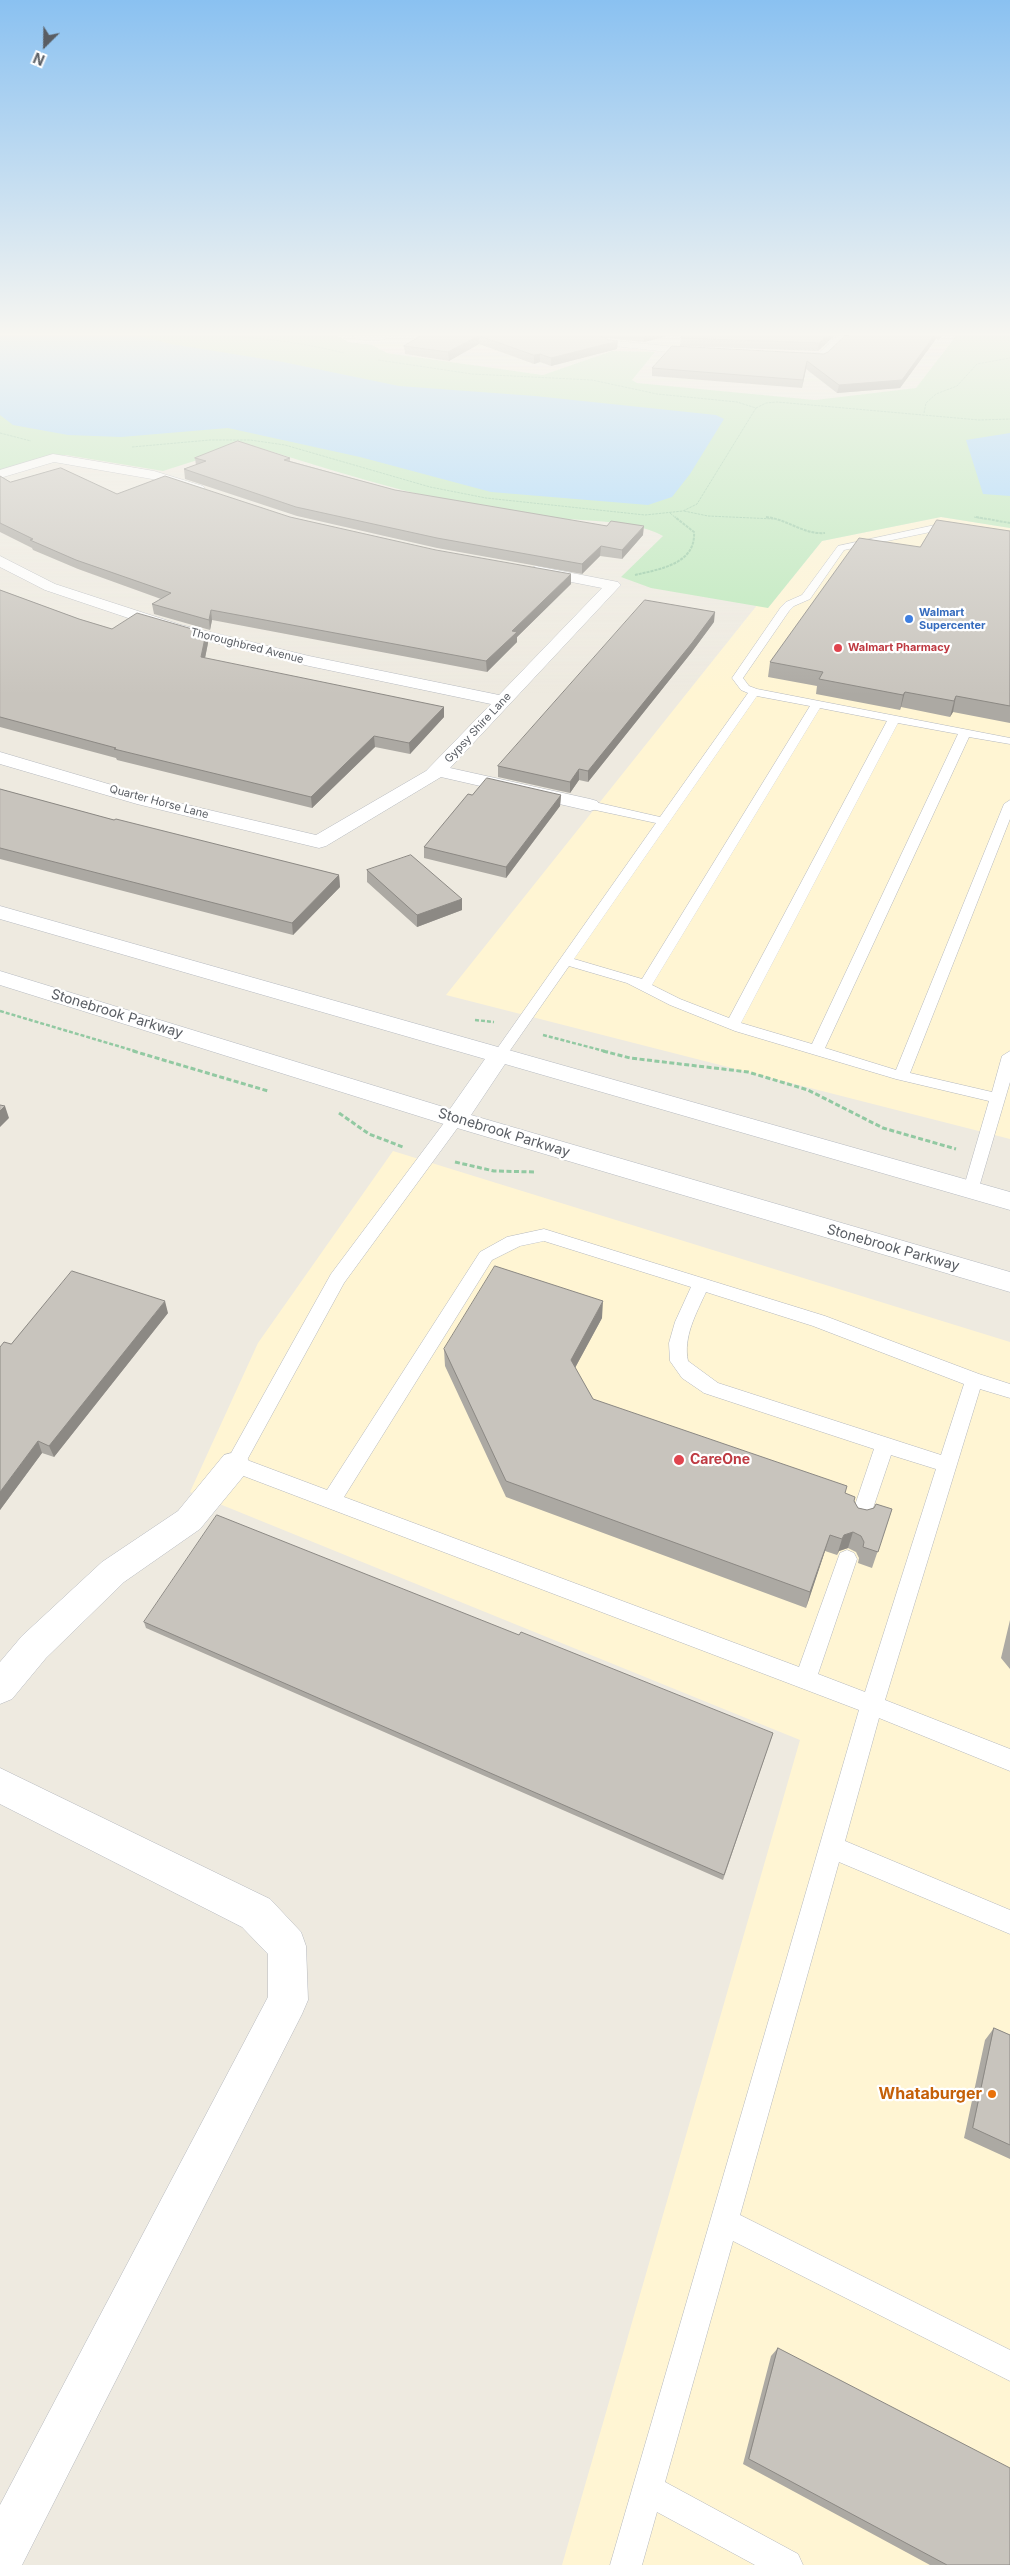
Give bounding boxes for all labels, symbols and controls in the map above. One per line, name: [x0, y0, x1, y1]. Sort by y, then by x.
north arrow: [20, 20, 70, 70]
text: N: [31, 49, 47, 69]
place label: Walmart Supercenter: [919, 606, 986, 632]
marker: Walmart Supercenter: [903, 613, 915, 625]
street label: Thoroughbred Avenue: [189, 626, 305, 666]
place label: Walmart Pharmacy: [848, 641, 950, 655]
marker: Walmart Pharmacy: [832, 642, 844, 654]
street label: Gypsy Shire Lane: [442, 690, 514, 766]
street label: Quarter Horse Lane: [108, 782, 210, 822]
street label: Stonebrook Parkway: [49, 986, 185, 1042]
street label: Stonebrook Parkway: [436, 1105, 572, 1161]
street label: Stonebrook Parkway: [825, 1221, 961, 1275]
place label: CareOne: [690, 1452, 750, 1468]
marker: CareOne: [672, 1453, 686, 1467]
place label: Whataburger: [879, 2084, 982, 2104]
marker: Whataburger: [986, 2088, 998, 2100]

